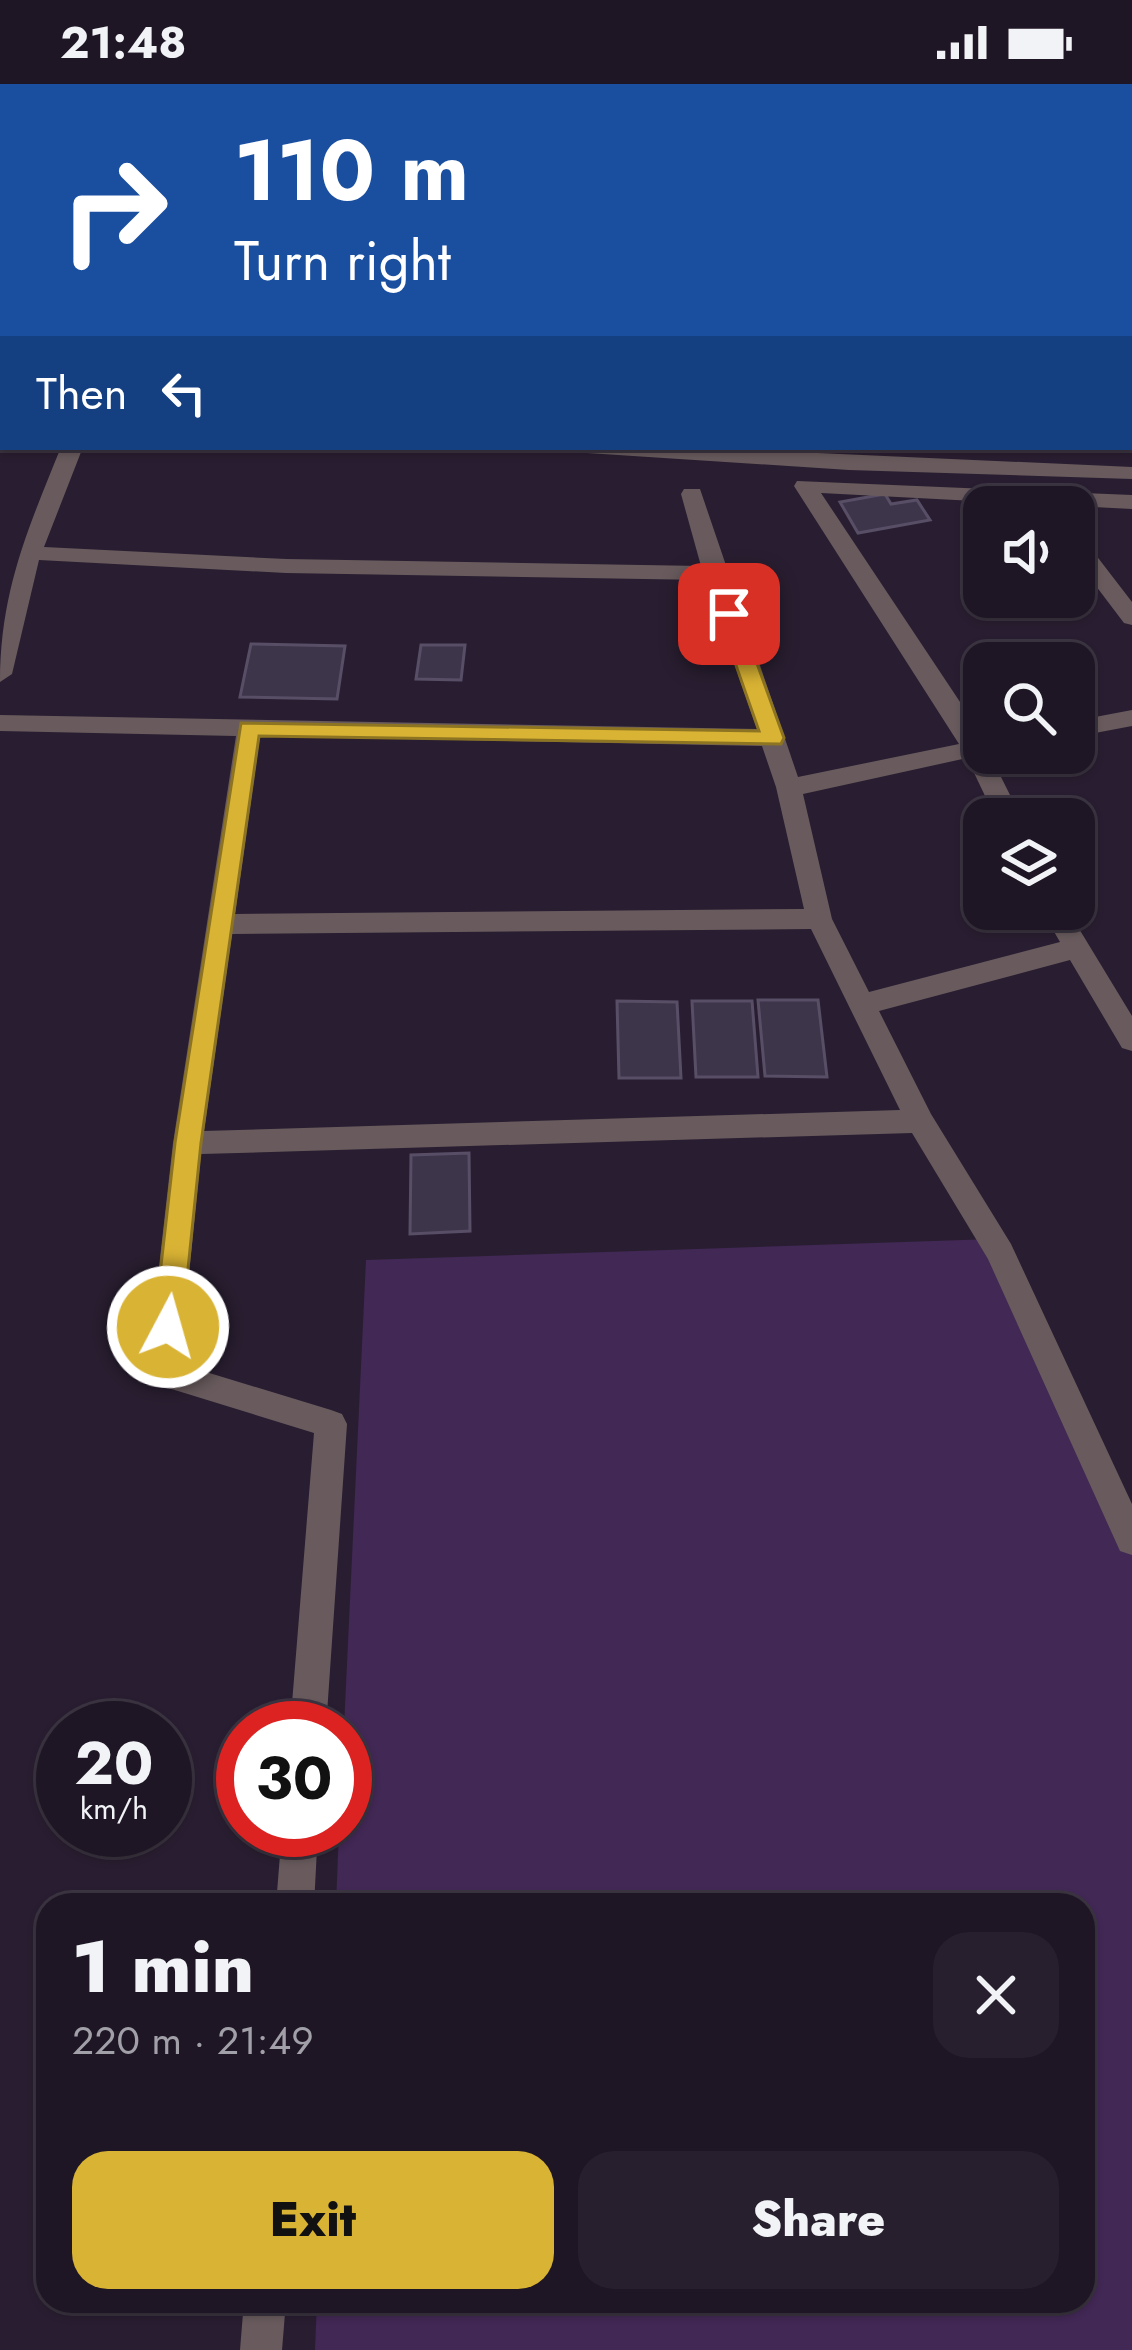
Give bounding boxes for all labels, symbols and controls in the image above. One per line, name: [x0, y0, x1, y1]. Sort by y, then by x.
text: 21:48: [60, 10, 187, 75]
text: 110 m: [234, 110, 469, 232]
icon: right: [36, 132, 192, 288]
text: Turn right: [234, 222, 451, 300]
icon: left: [151, 360, 217, 426]
text: Then: [36, 361, 127, 426]
map controls: [963, 486, 1095, 930]
button: sound: [963, 486, 1095, 618]
pin: [678, 563, 780, 665]
icon: arrive: [696, 581, 762, 647]
button: search: [963, 642, 1095, 774]
button: layers: [963, 798, 1095, 930]
position arrow: [105, 1264, 231, 1390]
speed limit sign: 30: [216, 1701, 372, 1857]
text: 20: [74, 1720, 154, 1807]
text: km/h: [80, 1787, 148, 1830]
text: 1 min: [72, 1915, 254, 2019]
button: close: [933, 1932, 1059, 2058]
text: 220 m · 21:49: [72, 2012, 314, 2069]
button: Exit: [72, 2151, 554, 2289]
button: Share: [578, 2151, 1059, 2289]

